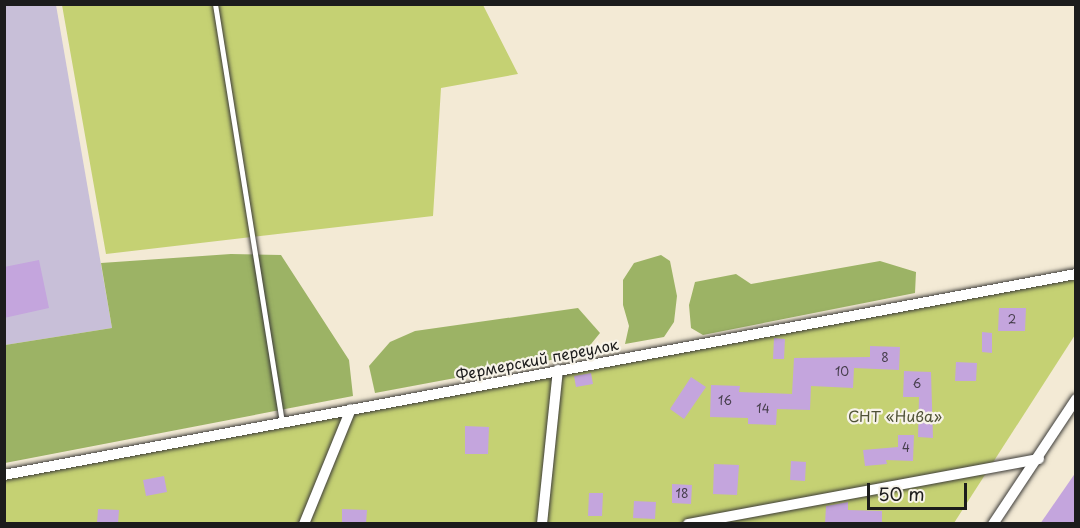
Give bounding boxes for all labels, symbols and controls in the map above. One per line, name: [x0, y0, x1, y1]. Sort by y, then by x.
house number: 2: [1008, 313, 1016, 327]
street label: Фермерский переулок: [454, 334, 620, 384]
house number: 8: [881, 351, 889, 365]
house number: 10: [835, 365, 849, 379]
house number: 6: [913, 377, 921, 391]
house number: 16: [718, 394, 732, 408]
house number: 14: [756, 402, 770, 416]
park label: СНТ «Нива»: [848, 407, 942, 425]
house number: 4: [902, 441, 910, 455]
scale bar: [870, 471, 970, 509]
text: 50 m: [878, 480, 925, 507]
house number: 18: [676, 487, 688, 501]

